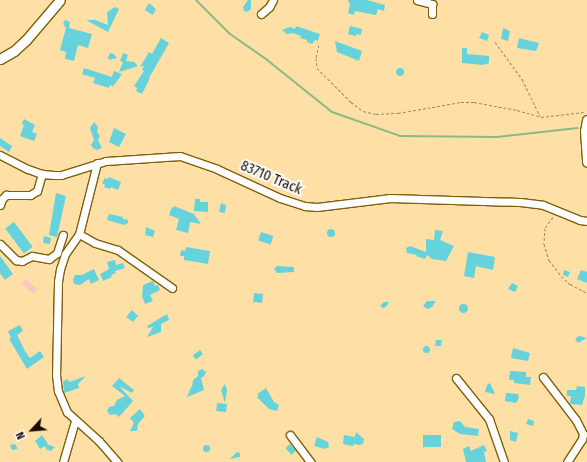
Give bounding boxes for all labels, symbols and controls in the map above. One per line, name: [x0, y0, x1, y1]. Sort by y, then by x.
street label: 83710 Track: [238, 158, 304, 198]
north arrow: [12, 410, 52, 450]
text: N: [13, 430, 28, 441]

